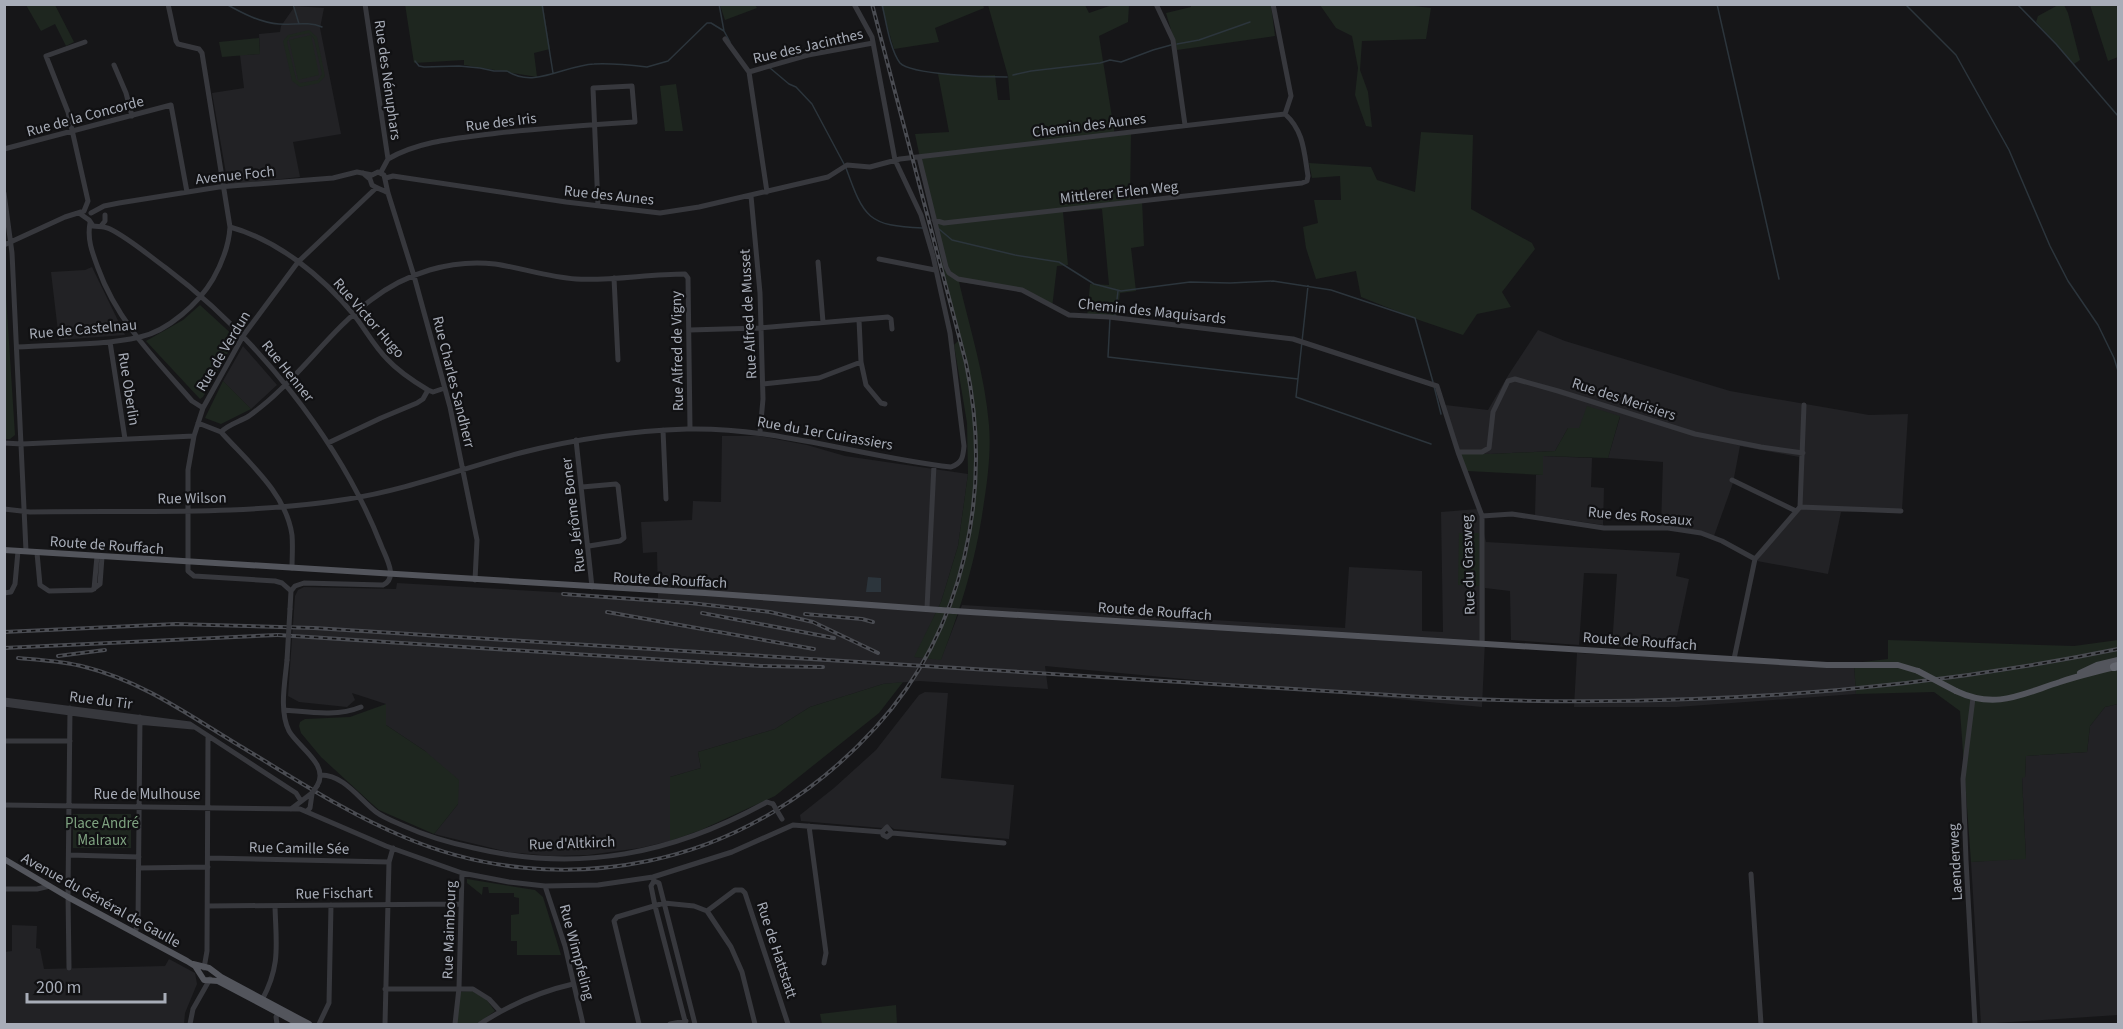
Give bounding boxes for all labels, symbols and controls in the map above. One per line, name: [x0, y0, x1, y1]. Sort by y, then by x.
street label: Rue des Nénuphars: [369, 19, 406, 142]
street label: Rue des Jacinthes: [751, 24, 865, 69]
street label: Rue de la Concorde: [24, 91, 146, 142]
street label: Rue des Iris: [464, 108, 538, 137]
street label: Chemin des Aunes: [1031, 108, 1147, 143]
street label: Avenue Foch: [194, 161, 276, 190]
street label: Mittlerer Erlen Weg: [1059, 176, 1180, 209]
street label: Rue des Aunes: [563, 180, 655, 211]
street label: Rue Alfred de Musset: [735, 248, 762, 379]
street label: Rue Victor Hugo: [328, 274, 409, 363]
street label: Rue Alfred de Vigny: [666, 291, 689, 411]
street label: Chemin des Maquisards: [1077, 293, 1227, 330]
street label: Rue de Verdun: [191, 307, 256, 395]
street label: Rue de Castelnau: [28, 314, 138, 345]
street label: Rue Charles Sandherr: [427, 314, 480, 451]
street label: Rue Henner: [256, 336, 319, 407]
street label: Rue Oberlin: [112, 351, 145, 427]
street label: Rue des Merisiers: [1569, 373, 1679, 426]
street label: Rue du 1er Cuirassiers: [755, 411, 894, 456]
street label: Rue Jérôme Boner: [556, 455, 591, 574]
street label: Rue Wilson: [157, 487, 227, 510]
street label: Rue des Roseaux: [1587, 501, 1693, 532]
street label: Rue du Grasweg: [1456, 514, 1481, 615]
street label: Route de Rouffach: [49, 531, 165, 560]
street label: Route de Rouffach: [612, 567, 728, 594]
street label: Route de Rouffach: [1097, 597, 1213, 626]
street label: Route de Rouffach: [1582, 627, 1698, 656]
street label: Rue du Tir: [68, 686, 135, 715]
street label: Rue de Mulhouse: [94, 784, 200, 805]
park label: Place André Malraux: [65, 813, 139, 851]
street label: Laenderweg: [1943, 822, 1968, 901]
street label: Rue d'Altkirch: [528, 831, 616, 856]
street label: Rue Camille Sée: [249, 837, 349, 860]
street label: Avenue du Général de Gaulle: [17, 848, 184, 953]
street label: Rue Maimbourg: [437, 880, 462, 980]
street label: Rue Fischart: [295, 882, 373, 905]
street label: Rue de Hattstatt: [751, 899, 802, 1001]
street label: Rue Wimpfeling: [554, 902, 599, 1003]
scale bar: [27, 966, 165, 1004]
text: 200 m: [36, 975, 81, 1000]

